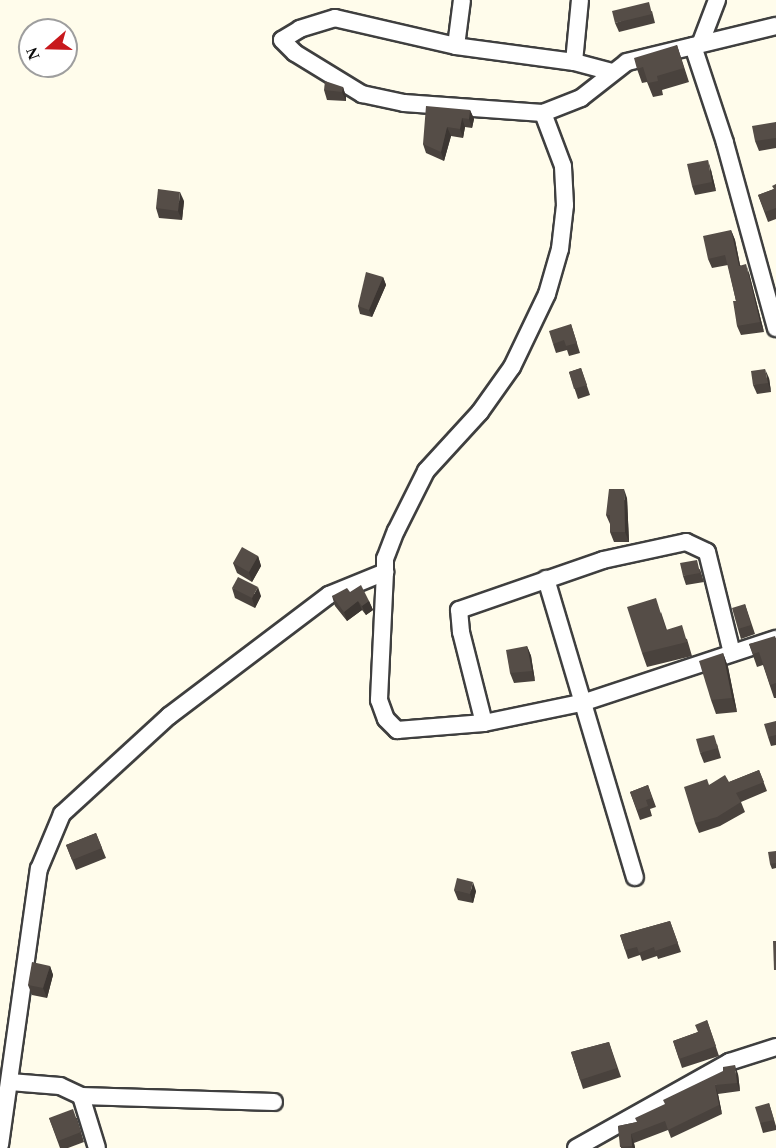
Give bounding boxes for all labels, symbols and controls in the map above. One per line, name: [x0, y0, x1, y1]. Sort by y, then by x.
north arrow: [18, 18, 78, 78]
text: N: [23, 45, 42, 62]

